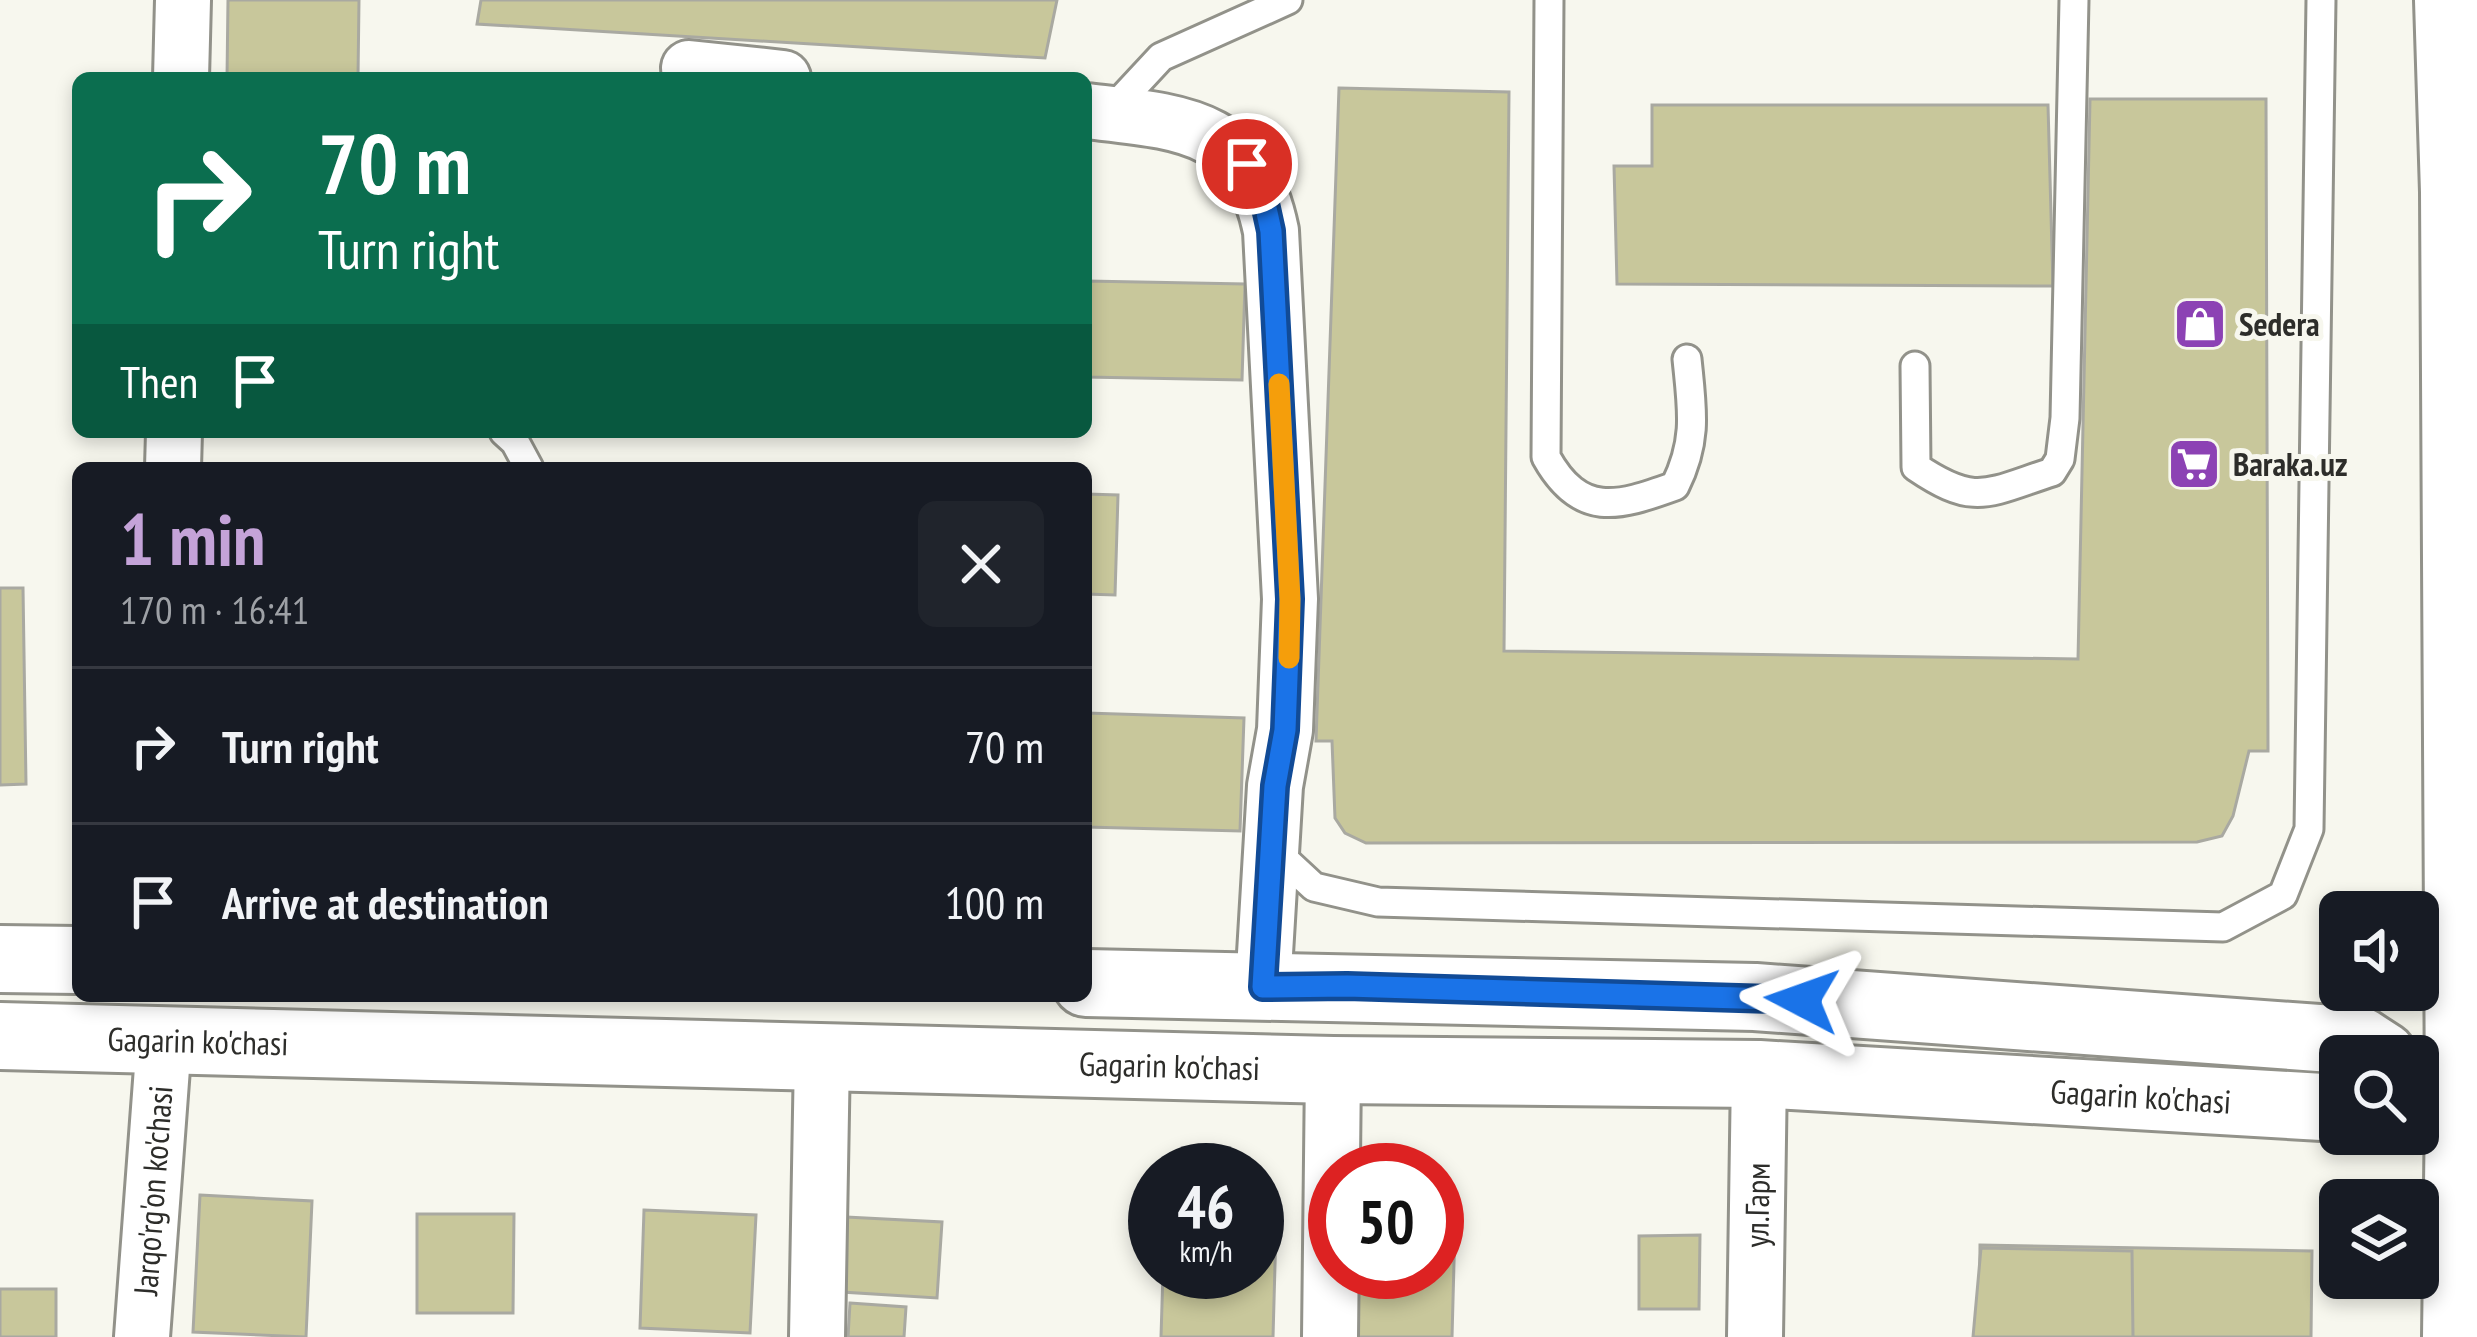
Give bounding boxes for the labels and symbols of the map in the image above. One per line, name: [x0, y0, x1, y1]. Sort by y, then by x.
pin: [1196, 113, 1298, 215]
shop icon: Sedera: [2172, 296, 2228, 352]
place label: Sedera: [2239, 302, 2320, 345]
supermarket icon: Baraka.uz: [2166, 436, 2222, 492]
place label: Baraka.uz: [2233, 442, 2348, 485]
position arrow: [1739, 937, 1865, 1063]
street label: Gagarin ko'chasi: [107, 1017, 289, 1064]
street label: Gagarin ko'chasi: [1079, 1042, 1261, 1089]
street label: Gagarin ko'chasi: [2049, 1069, 2233, 1123]
street label: Jarqo'rg'on ko'chasi: [123, 1084, 182, 1298]
speed limit sign: 50: [1308, 1143, 1464, 1299]
street label: ул.Гарм: [1734, 1162, 1779, 1248]

